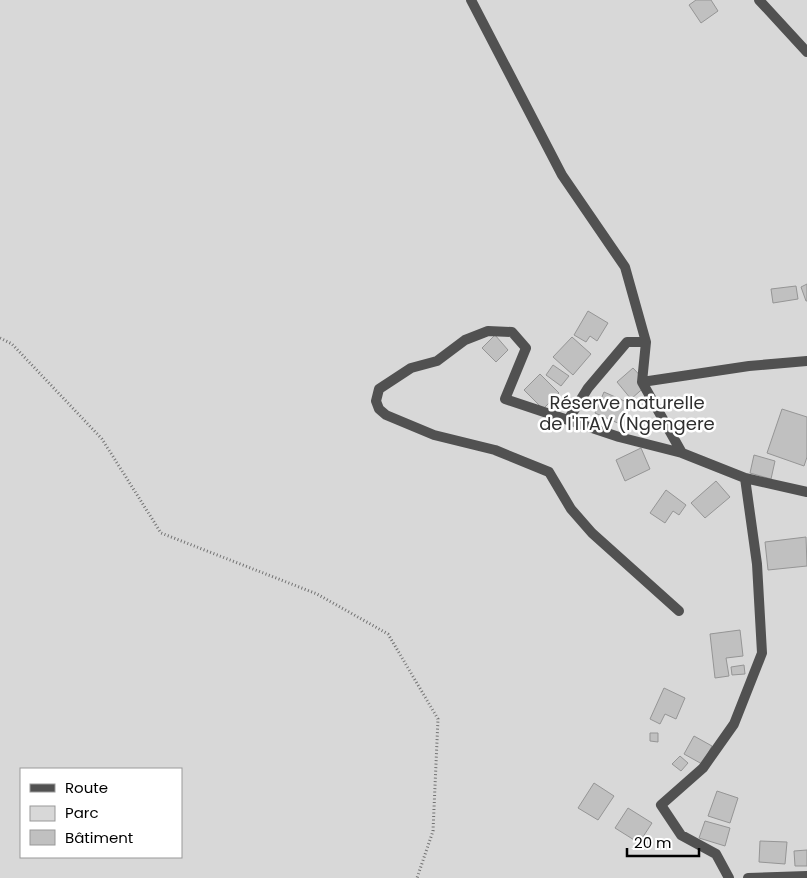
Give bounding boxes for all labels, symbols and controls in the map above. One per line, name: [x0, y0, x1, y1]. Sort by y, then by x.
park label: Réserve naturelle de l'ITAV (Ngengere: [539, 390, 715, 436]
legend: [20, 768, 182, 858]
text: Route: [65, 777, 108, 798]
text: Parc: [65, 802, 99, 823]
scale bar: [627, 826, 700, 858]
text: Bâtiment: [65, 827, 133, 848]
text: 20 m: [634, 832, 672, 853]

